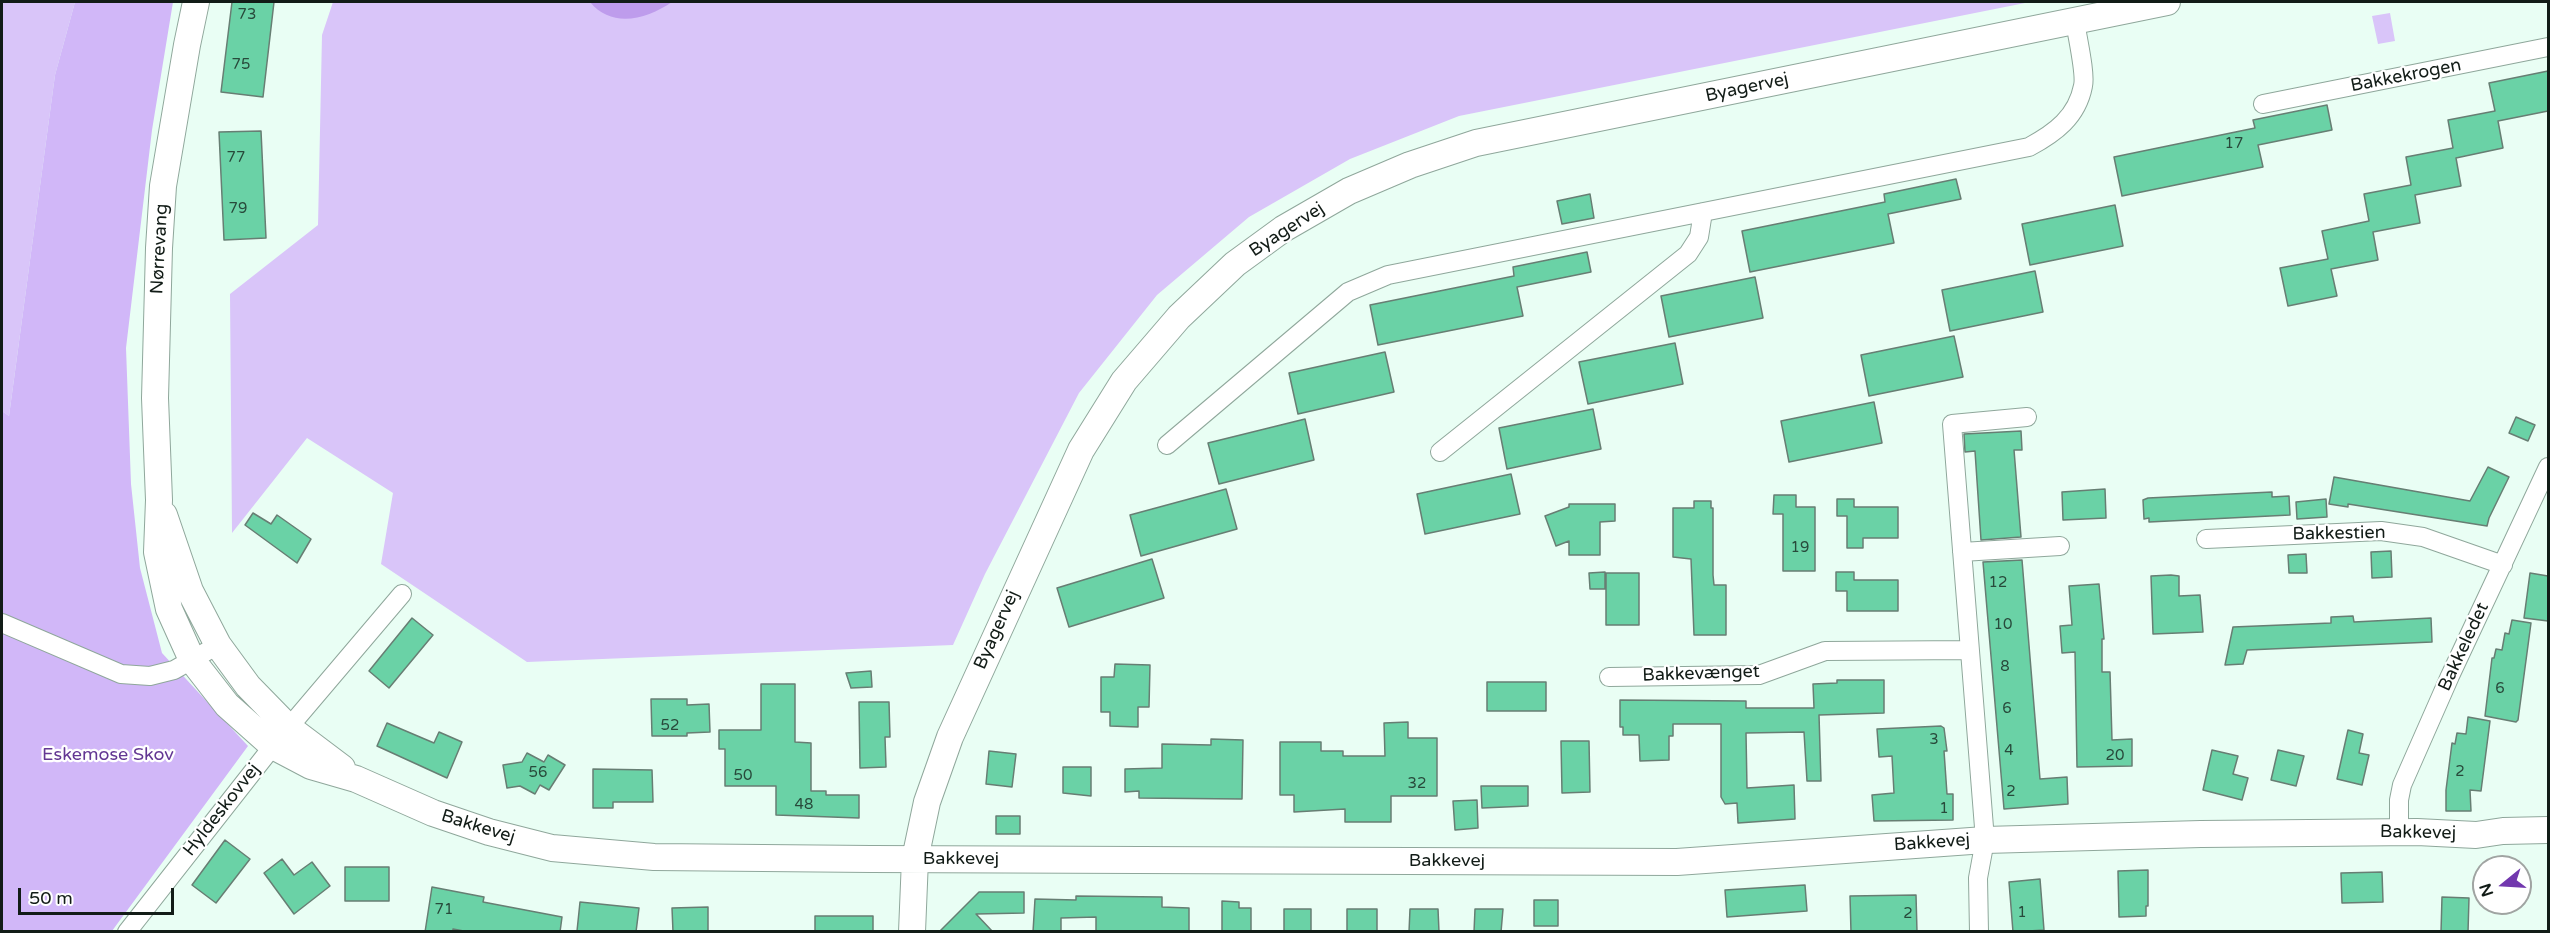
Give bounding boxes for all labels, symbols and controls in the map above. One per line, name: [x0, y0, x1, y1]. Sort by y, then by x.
house number: 73: [238, 6, 256, 24]
street label: Bakkekrogen: [2349, 55, 2463, 97]
house number: 75: [232, 56, 250, 74]
street label: Byagervej: [1703, 69, 1791, 107]
house number: 17: [2225, 135, 2243, 153]
house number: 77: [227, 149, 245, 167]
street label: Byagervej: [1246, 198, 1328, 262]
house number: 79: [229, 200, 247, 218]
street label: Nørrevang: [147, 203, 173, 295]
street label: Bakkestien: [2292, 522, 2386, 546]
house number: 19: [1791, 539, 1809, 557]
house number: 12: [1989, 574, 2007, 592]
street label: Byagervej: [970, 587, 1024, 673]
street label: Bakkeledet: [2434, 599, 2494, 695]
house number: 10: [1994, 616, 2012, 634]
house number: 8: [2000, 658, 2010, 676]
street label: Bakkevænget: [1642, 661, 1760, 687]
house number: 6: [2495, 680, 2505, 698]
house number: 6: [2002, 700, 2012, 718]
house number: 52: [661, 717, 679, 735]
house number: 3: [1929, 731, 1939, 749]
house number: 4: [2004, 742, 2014, 760]
park label: Eskemose Skov: [42, 744, 174, 766]
house number: 20: [2106, 747, 2124, 765]
street label: Hyldeskovvej: [179, 759, 265, 861]
house number: 2: [2455, 763, 2465, 781]
house number: 56: [529, 764, 547, 782]
house number: 50: [734, 767, 752, 785]
house number: 32: [1408, 775, 1426, 793]
house number: 2: [2006, 783, 2016, 801]
house number: 48: [795, 796, 813, 814]
house number: 1: [1939, 800, 1949, 818]
street label: Bakkevej: [438, 806, 518, 848]
street label: Bakkevej: [2380, 822, 2456, 844]
street label: Bakkevej: [1893, 830, 1971, 856]
street label: Bakkevej: [923, 848, 999, 870]
street label: Bakkevej: [1409, 850, 1485, 872]
north arrow: [2472, 855, 2532, 915]
scale bar: [21, 876, 177, 914]
text: N: [2475, 881, 2498, 899]
text: 50 m: [29, 887, 73, 909]
house number: 71: [435, 901, 453, 919]
house number: 1: [2017, 904, 2027, 922]
house number: 2: [1903, 905, 1913, 923]

